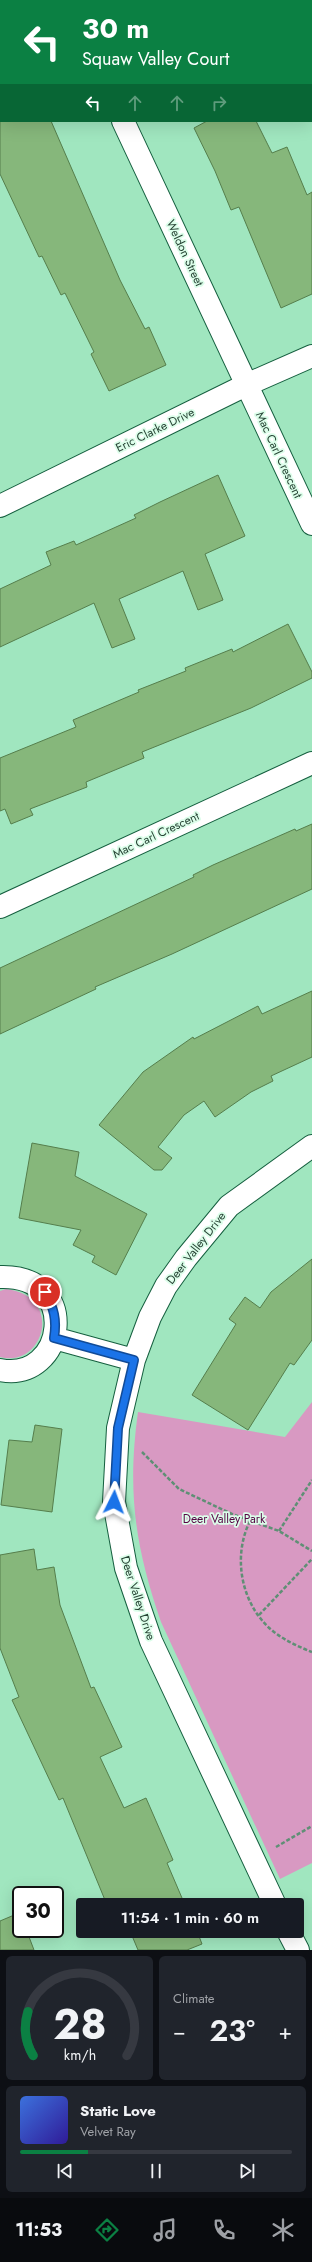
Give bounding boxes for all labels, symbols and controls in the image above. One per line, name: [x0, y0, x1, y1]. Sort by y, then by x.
text: 30 m: [82, 8, 149, 49]
icon: left: [16, 16, 68, 68]
text: Squaw Valley Court: [82, 46, 229, 72]
icon: left: [82, 92, 104, 114]
icon: ahead: [124, 92, 146, 114]
icon: ahead: [166, 92, 188, 114]
icon: right: [208, 92, 230, 114]
street label: Weldon Street: [162, 217, 208, 289]
street label: Eric Clarke Drive: [113, 403, 197, 457]
street label: Mac Carl Crescent: [251, 409, 307, 501]
street label: Mac Carl Crescent: [110, 807, 202, 863]
street label: Deer Valley Drive: [162, 1208, 230, 1288]
pin: [28, 1275, 62, 1309]
icon: arrive: [34, 1281, 56, 1303]
position arrow: [93, 1481, 135, 1523]
park label: Deer Valley Park: [183, 1510, 266, 1528]
street label: Deer Valley Drive: [116, 1553, 160, 1643]
speed limit sign: 30: [12, 1886, 64, 1938]
text: 11:54 · 1 min · 60 m: [121, 1907, 259, 1929]
text: Climate: [173, 1989, 214, 2008]
text: 28: [53, 1994, 106, 2055]
text: 23°: [209, 2009, 255, 2052]
text: −: [173, 2015, 186, 2047]
text: +: [278, 2015, 292, 2047]
text: km/h: [63, 2045, 96, 2065]
text: Static Love: [80, 2100, 156, 2122]
text: Velvet Ray: [80, 2122, 136, 2141]
icon: previous: [54, 2160, 76, 2182]
icon: pause: [145, 2160, 167, 2182]
icon: next: [236, 2160, 258, 2182]
icon: directions: [93, 2216, 121, 2244]
icon: music: [151, 2216, 179, 2244]
icon: phone: [210, 2216, 238, 2244]
icon: climate: [269, 2216, 297, 2244]
text: 11:53: [15, 2217, 62, 2243]

